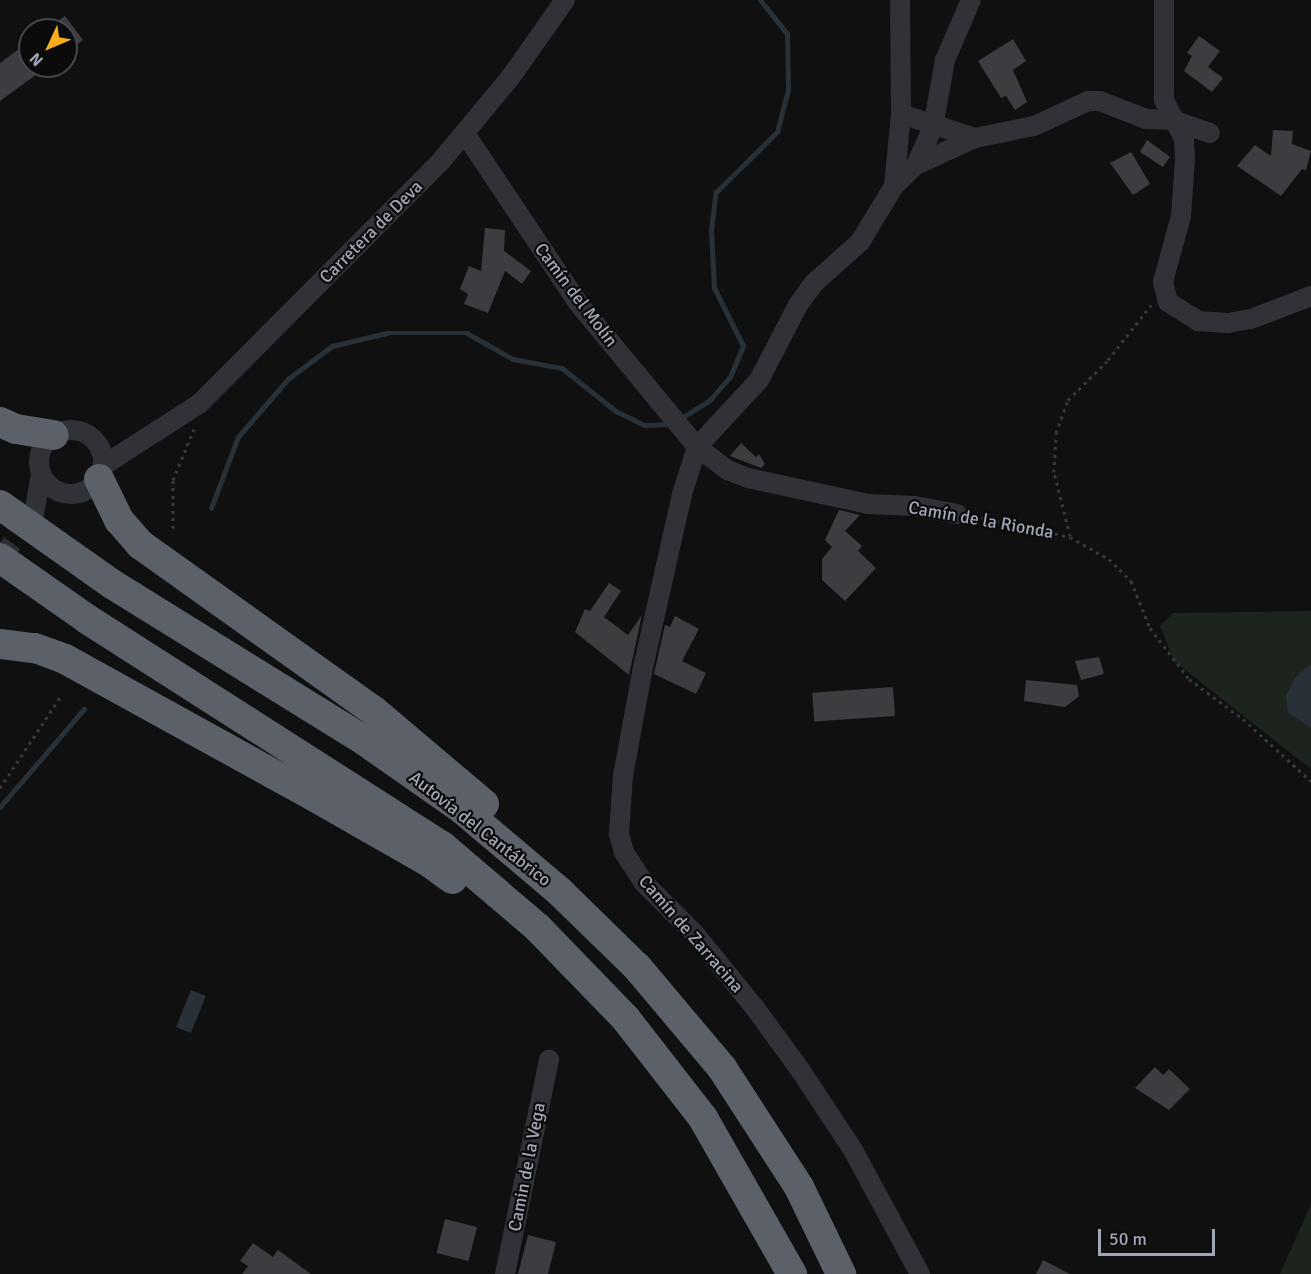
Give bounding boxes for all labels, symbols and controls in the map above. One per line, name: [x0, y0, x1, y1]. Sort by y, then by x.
north arrow: [18, 18, 78, 78]
text: N: [25, 48, 48, 70]
street label: Carretera de Deva: [315, 176, 427, 288]
street label: Camín del Molín: [530, 239, 622, 351]
street label: Camín de la Rionda: [907, 497, 1055, 543]
street label: Autovía del Cantábrico: [405, 767, 555, 891]
street label: Camín de Zarracina: [634, 871, 748, 997]
street label: Camin de la Vega: [504, 1101, 550, 1233]
scale bar: [1101, 1217, 1218, 1255]
text: 50 m: [1109, 1228, 1147, 1250]

